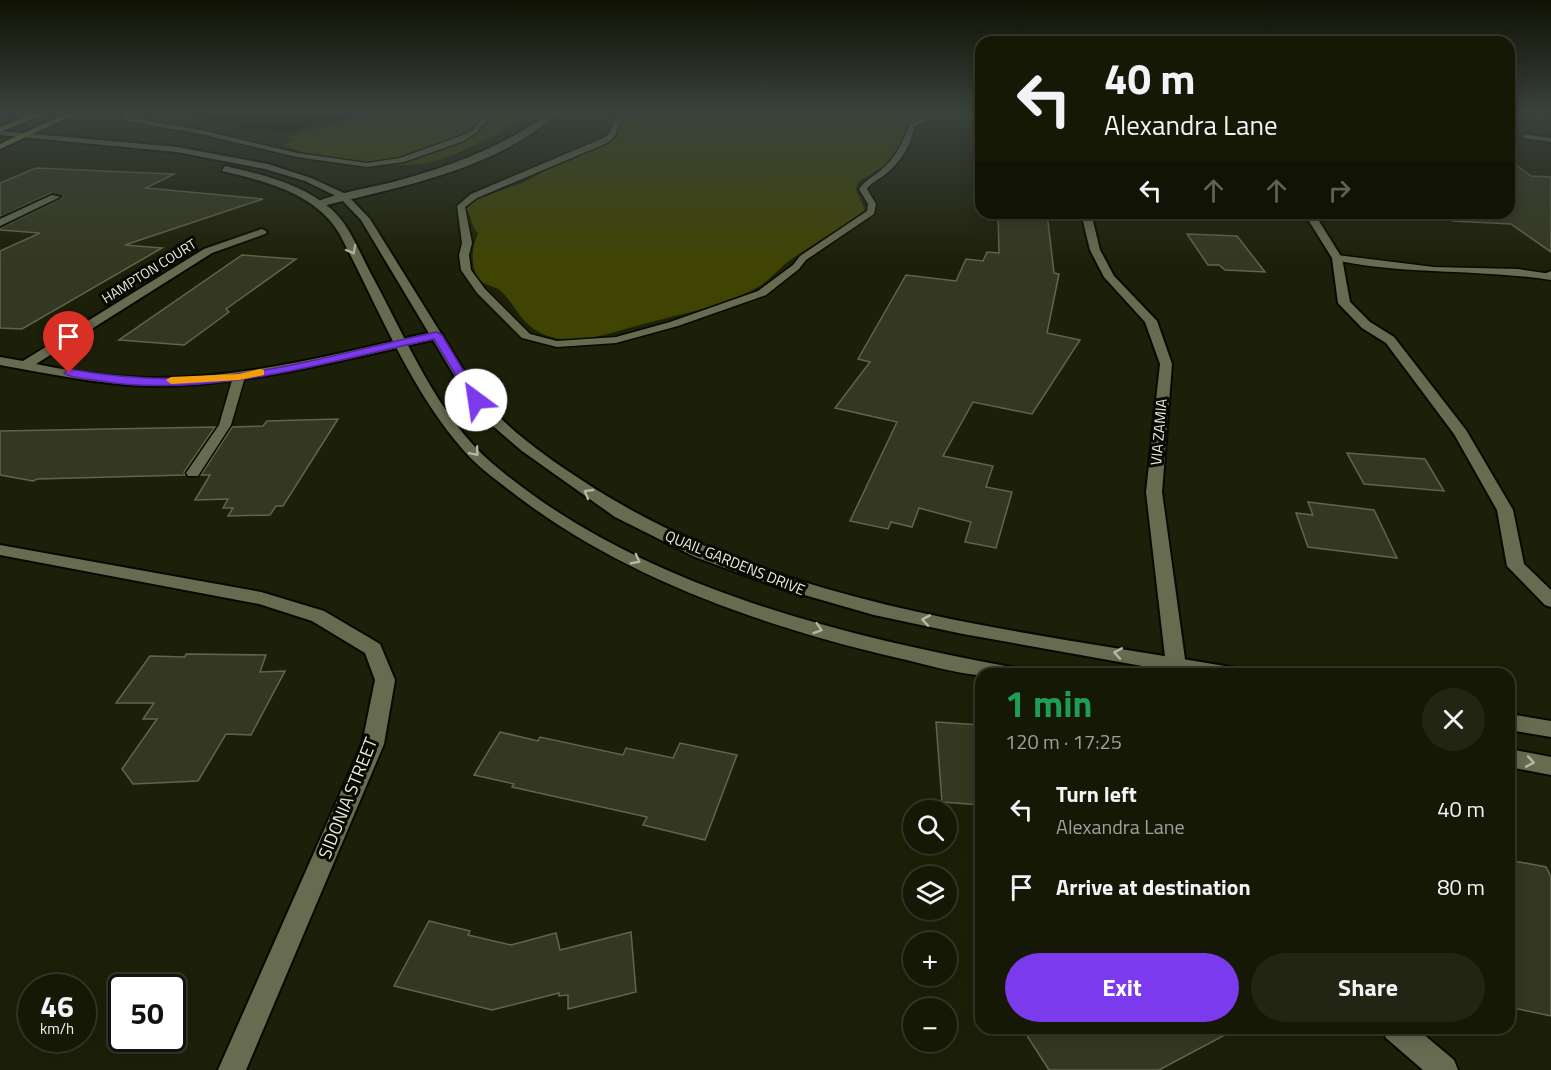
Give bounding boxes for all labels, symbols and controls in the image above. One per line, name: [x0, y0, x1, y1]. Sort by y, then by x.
text: 40 m: [1104, 46, 1196, 110]
icon: left: [1005, 60, 1083, 138]
text: Alexandra Lane: [1104, 104, 1278, 145]
icon: left: [1134, 174, 1167, 207]
icon: ahead: [1197, 174, 1230, 207]
icon: ahead: [1260, 174, 1293, 207]
icon: right: [1323, 174, 1356, 207]
street label: HAMPTON COURT: [97, 233, 201, 308]
one-way arrow: [345, 244, 356, 254]
pin: [43, 311, 94, 373]
icon: arrive: [52, 320, 85, 353]
position arrow: [444, 368, 508, 432]
street label: VIA ZAMIA: [1144, 398, 1173, 466]
one-way arrow: [468, 445, 479, 456]
one-way arrow: [584, 489, 594, 501]
street label: QUAIL GARDENS DRIVE: [662, 524, 809, 601]
one-way arrow: [630, 553, 640, 564]
one-way arrow: [921, 614, 931, 627]
one-way arrow: [812, 622, 823, 634]
one-way arrow: [1113, 648, 1122, 660]
text: 1 min: [1005, 676, 1092, 731]
button: close: [1422, 688, 1485, 751]
text: 120 m · 17:25: [1005, 726, 1122, 757]
street label: SIDONIA STREET: [311, 733, 384, 863]
one-way arrow: [1525, 755, 1535, 768]
text: Turn left: [1056, 777, 1137, 811]
text: 40 m: [1437, 792, 1485, 826]
icon: left: [1005, 793, 1038, 826]
map controls: [903, 800, 957, 1052]
button: search: [903, 800, 957, 854]
text: Alexandra Lane: [1056, 811, 1185, 842]
button: layers: [903, 866, 957, 920]
text: Arrive at destination: [1056, 870, 1251, 904]
text: 80 m: [1437, 870, 1485, 904]
icon: arrive: [1005, 871, 1038, 904]
button: +: [903, 932, 957, 986]
button: Exit: [1005, 953, 1239, 1022]
button: Share: [1251, 953, 1485, 1022]
speed limit sign: 50: [108, 974, 186, 1052]
text: 46: [40, 983, 74, 1029]
button: −: [903, 998, 957, 1052]
text: km/h: [40, 1017, 74, 1040]

